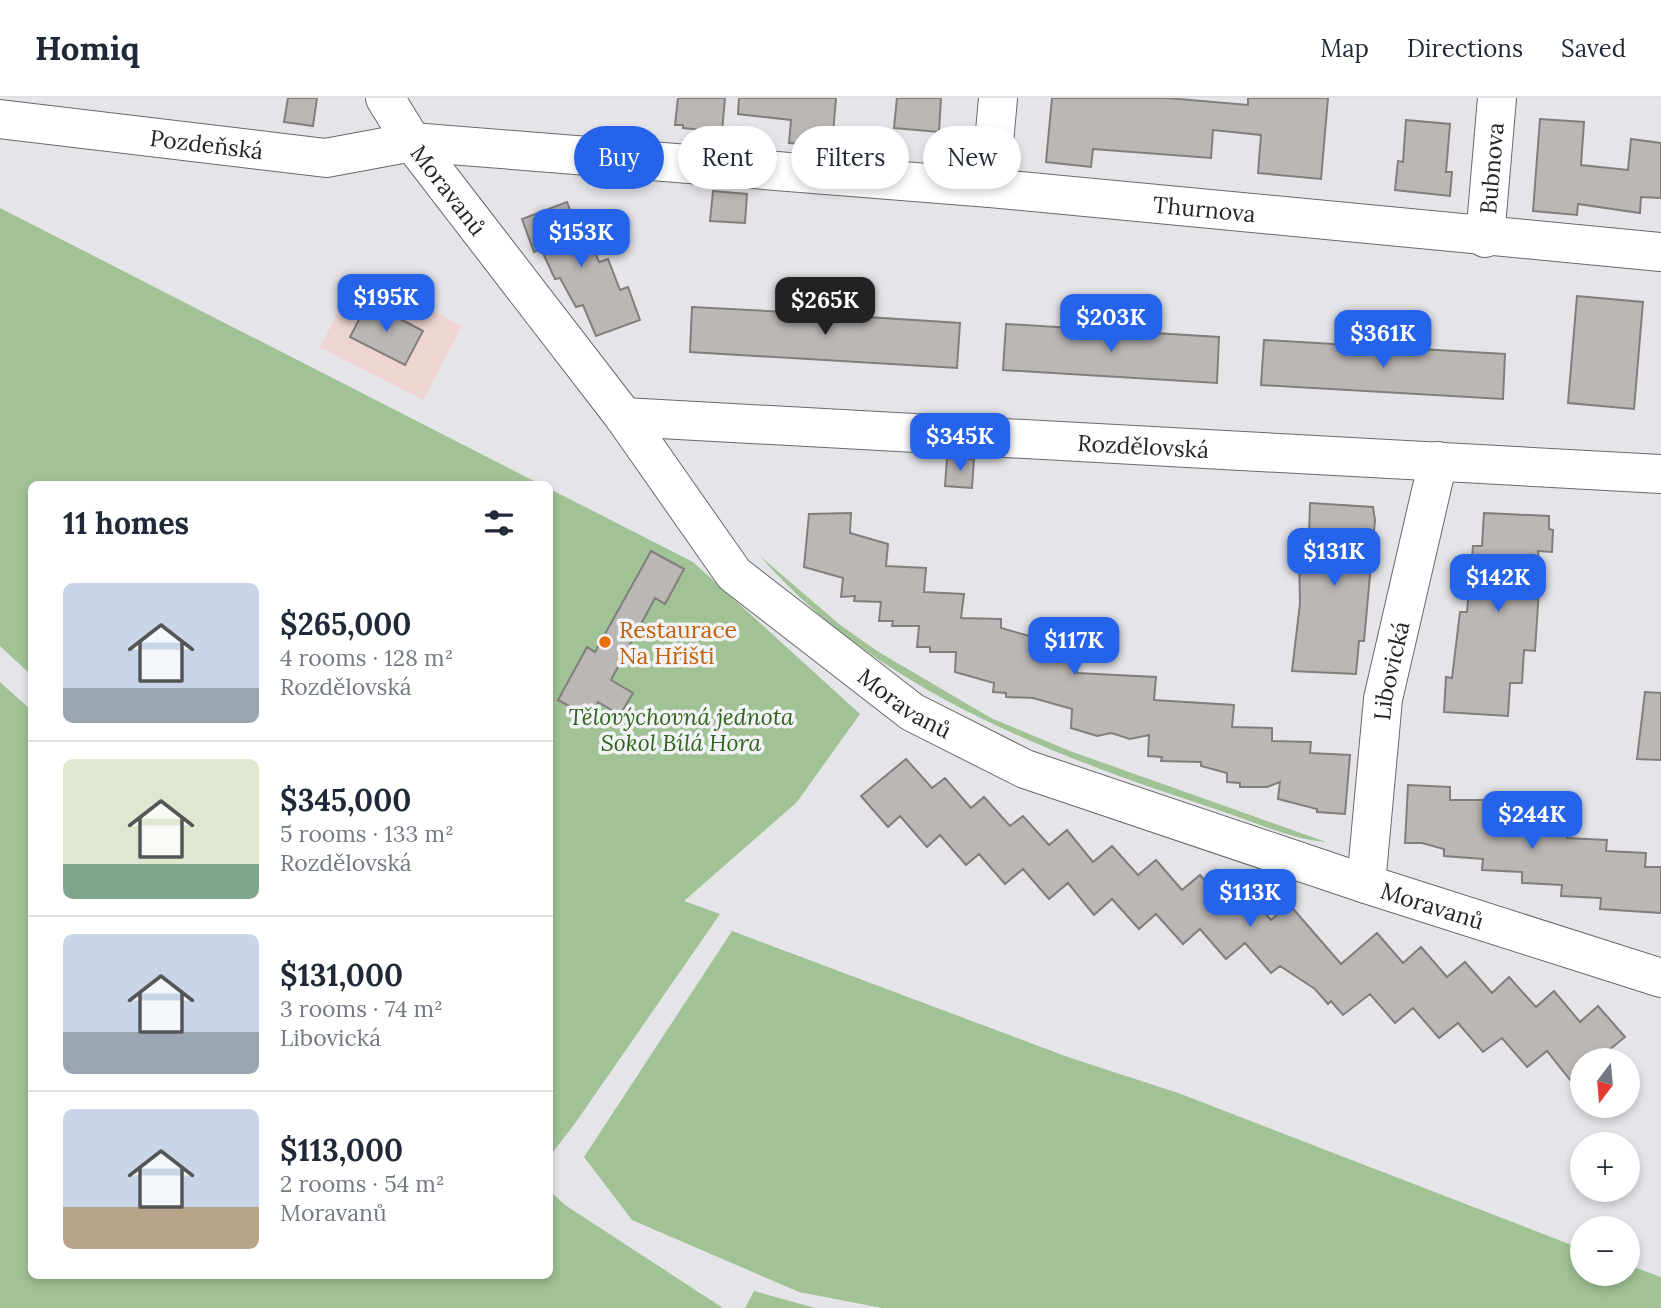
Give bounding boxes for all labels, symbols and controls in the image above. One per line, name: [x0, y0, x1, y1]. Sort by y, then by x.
text: Homiq: [35, 27, 140, 69]
text: Map: [1320, 33, 1369, 64]
text: Directions: [1407, 33, 1523, 64]
text: Saved: [1561, 33, 1626, 64]
street label: Bubnova: [1473, 121, 1509, 215]
street label: Pozdeňská: [148, 123, 265, 165]
chip: Buy: [574, 126, 664, 189]
chip: Rent: [678, 126, 777, 189]
chip: Filters: [791, 126, 909, 189]
chip: New: [923, 126, 1021, 189]
street label: Moravanů: [405, 139, 493, 241]
street label: Thurnova: [1152, 189, 1257, 228]
pin: $153K: [532, 209, 630, 269]
text: $153K: [549, 217, 613, 246]
pin: $195K: [337, 274, 435, 334]
pin: $265K: [776, 278, 874, 337]
text: $195K: [354, 282, 418, 311]
text: $265K: [791, 285, 859, 314]
pin: $203K: [1062, 294, 1160, 354]
text: $203K: [1076, 302, 1146, 331]
pin: $361K: [1334, 310, 1432, 370]
text: $361K: [1350, 318, 1416, 347]
pin: $345K: [911, 414, 1009, 473]
text: $345K: [926, 421, 994, 450]
street label: Rozdělovská: [1077, 427, 1210, 464]
text: 11 homes: [63, 504, 189, 542]
icon: filters: [480, 504, 518, 542]
pin: $131K: [1285, 528, 1383, 588]
text: $131K: [1303, 536, 1365, 565]
pin: $142K: [1449, 554, 1547, 614]
text: $142K: [1466, 562, 1530, 591]
text: $265,000: [280, 605, 411, 643]
icon: home: [119, 611, 203, 695]
place label: Restaurace Na Hřišti: [619, 615, 737, 670]
pin: $117K: [1025, 618, 1123, 677]
street label: Libovická: [1367, 618, 1415, 722]
text: $117K: [1044, 625, 1104, 654]
marker: Restaurace Na Hřišti: [597, 634, 613, 650]
text: 4 rooms · 128 m²: [280, 643, 453, 672]
street label: Moravanů: [852, 661, 957, 744]
text: Rozdělovská: [280, 672, 412, 701]
park label: Tělovýchovná jednota Sokol Bílá Hora: [568, 702, 794, 757]
text: $345,000: [280, 781, 411, 819]
icon: home: [119, 787, 203, 871]
pin: $244K: [1483, 792, 1581, 851]
text: $244K: [1498, 799, 1566, 828]
text: 5 rooms · 133 m²: [280, 819, 454, 848]
text: Rozdělovská: [280, 848, 412, 877]
pin: $113K: [1201, 870, 1299, 929]
street label: Moravanů: [1377, 875, 1488, 935]
text: $113K: [1219, 877, 1281, 906]
text: $131,000: [280, 956, 403, 994]
icon: home: [119, 962, 203, 1046]
text: 3 rooms · 74 m²: [280, 994, 443, 1023]
text: Libovická: [280, 1023, 381, 1052]
north arrow: [1570, 1048, 1640, 1118]
map controls: [1570, 1048, 1640, 1286]
text: $113,000: [280, 1131, 403, 1169]
button: +: [1570, 1132, 1640, 1202]
icon: home: [119, 1137, 203, 1221]
text: 2 rooms · 54 m²: [280, 1169, 445, 1198]
text: Moravanů: [280, 1198, 387, 1227]
button: −: [1570, 1216, 1640, 1286]

